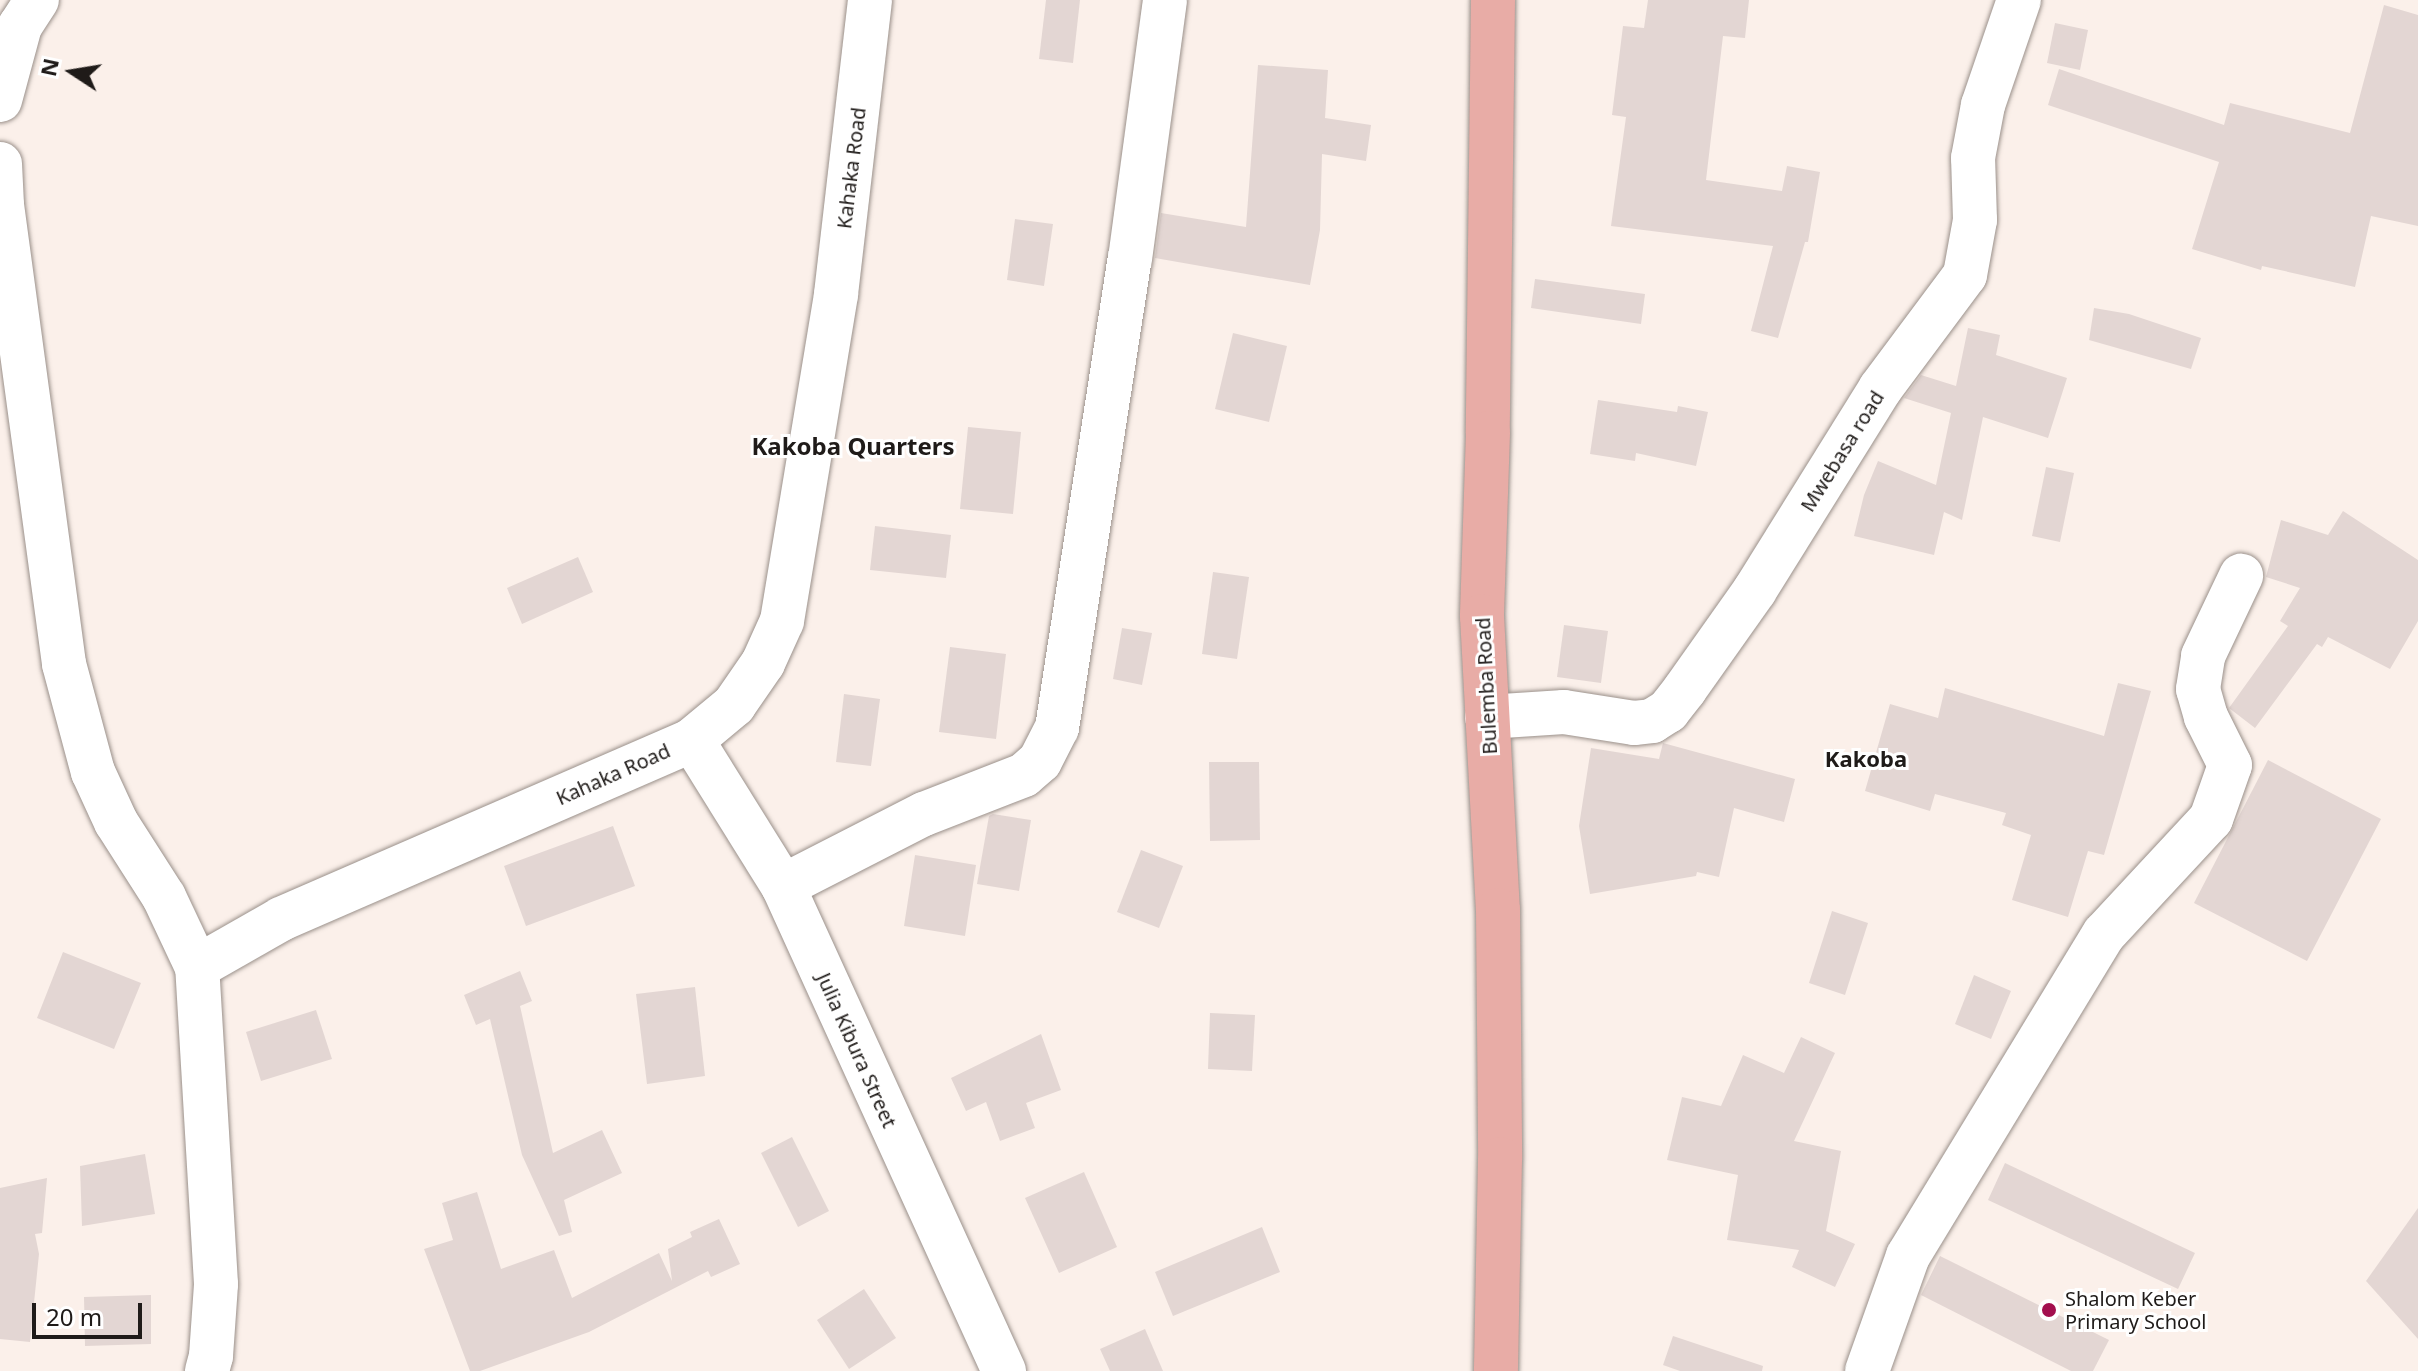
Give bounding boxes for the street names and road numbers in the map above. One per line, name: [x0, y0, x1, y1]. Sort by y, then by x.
street label: Kahaka Road: [832, 106, 870, 230]
street label: Mwebasa road: [1795, 386, 1889, 516]
street label: Bulemba Road: [1470, 617, 1502, 755]
street label: Kahaka Road: [552, 738, 674, 810]
street label: Julia Kibura Street: [812, 969, 902, 1131]

